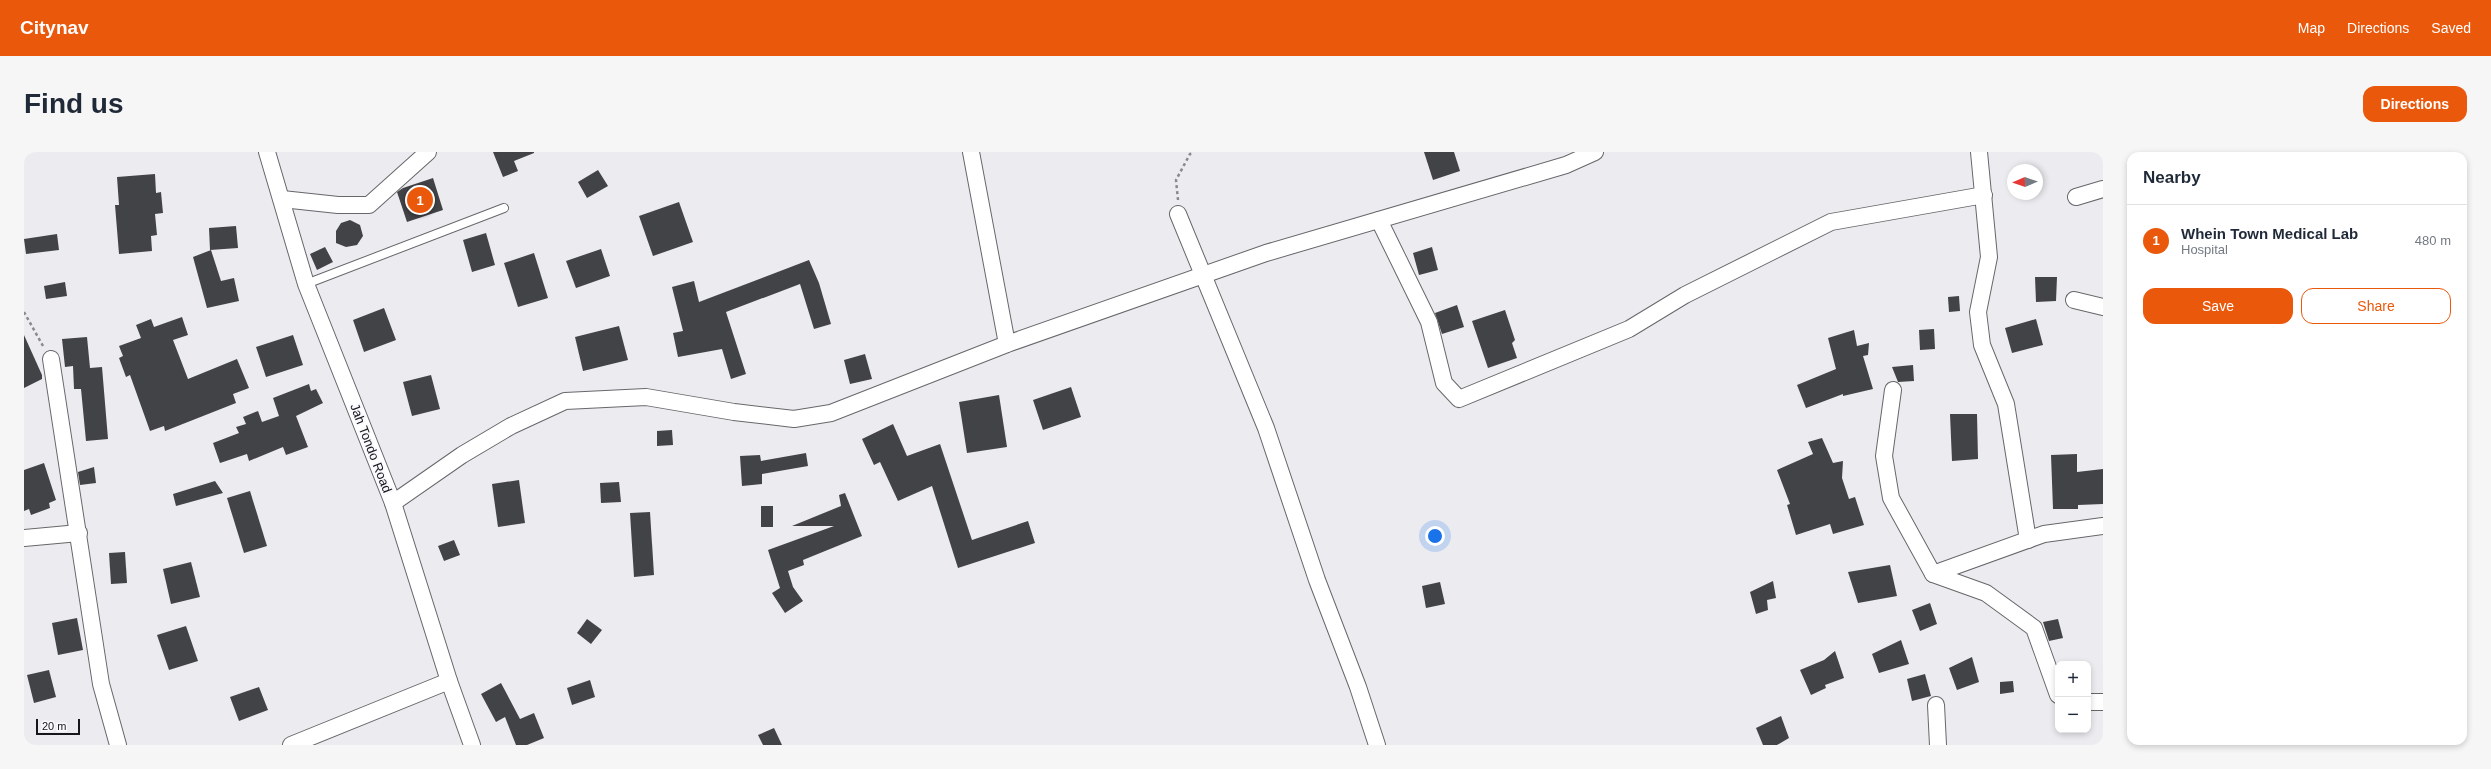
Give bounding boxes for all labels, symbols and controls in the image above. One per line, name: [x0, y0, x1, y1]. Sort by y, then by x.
text: Citynav: [20, 17, 89, 38]
text: Map: [2298, 20, 2325, 36]
text: Directions: [2347, 20, 2409, 36]
text: Saved: [2431, 20, 2471, 36]
button: Directions: [2363, 86, 2467, 122]
text: Find us: [24, 88, 124, 119]
north arrow: [2007, 164, 2043, 200]
text: Nearby: [2143, 168, 2201, 187]
pin: 1: [407, 185, 433, 215]
text: Whein Town Medical Lab: [2181, 225, 2358, 242]
text: 1: [2152, 233, 2160, 248]
text: 480 m: [2415, 233, 2451, 248]
text: Hospital: [2181, 242, 2228, 257]
button: Save: [2143, 288, 2293, 324]
button: Share: [2301, 288, 2451, 324]
street label: Jah Tondo Road: [347, 401, 395, 495]
your location: [1425, 526, 1445, 546]
map controls: [2055, 661, 2091, 733]
button: +: [2055, 661, 2091, 697]
button: −: [2055, 697, 2091, 733]
scale bar: [36, 717, 80, 736]
text: 20 m: [42, 720, 66, 732]

